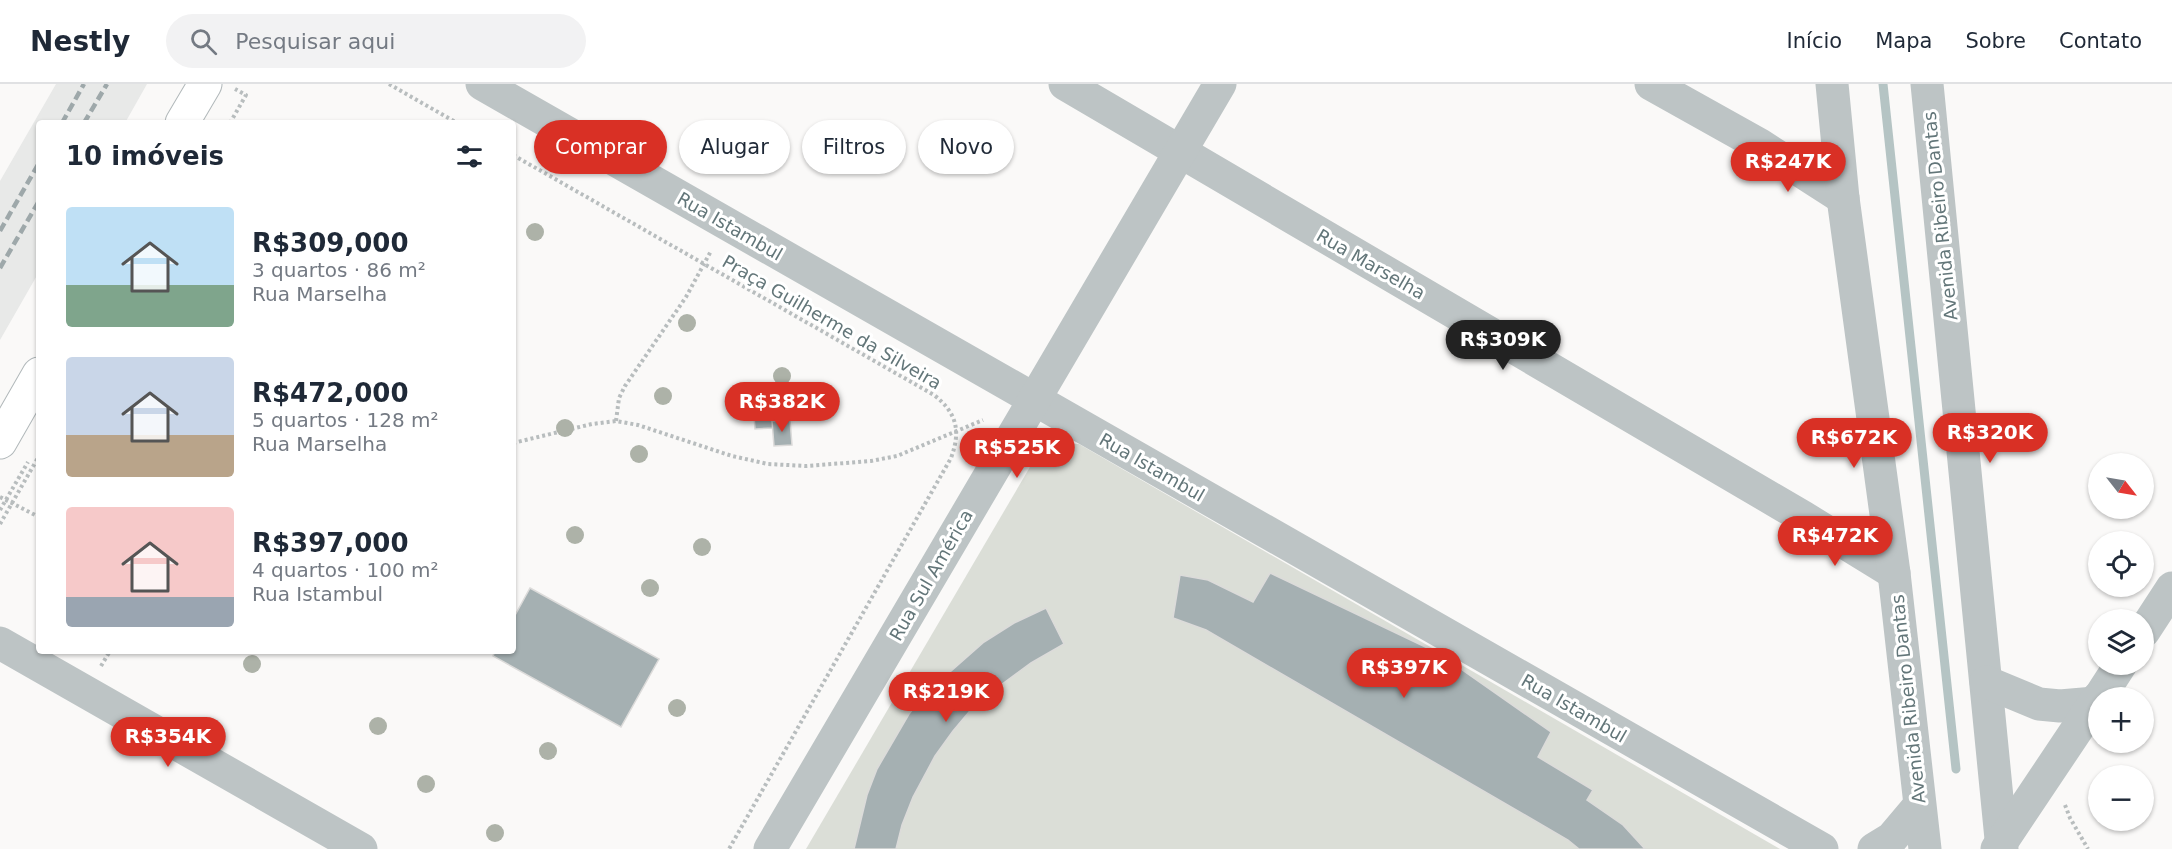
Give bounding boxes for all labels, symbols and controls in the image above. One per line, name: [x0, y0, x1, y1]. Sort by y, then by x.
search box: [166, 14, 586, 68]
text: Nestly: [30, 25, 130, 58]
icon: search: [187, 25, 220, 58]
text: Pesquisar aqui: [235, 29, 395, 54]
text: Início: [1787, 29, 1842, 53]
text: Mapa: [1875, 29, 1932, 53]
text: Sobre: [1965, 29, 2026, 53]
text: Contato: [2059, 29, 2142, 53]
street label: Avenida Ribeiro Dantas: [1919, 110, 1961, 322]
chip: Comprar: [534, 120, 667, 174]
chip: Alugar: [679, 120, 790, 174]
chip: Filtros: [802, 120, 906, 174]
chip: Novo: [918, 120, 1014, 174]
icon: filters: [453, 140, 486, 173]
text: 10 imóveis: [66, 141, 224, 171]
pin: R$247K: [1739, 142, 1837, 193]
text: R$247K: [1745, 149, 1831, 173]
street label: Rua Istambul: [674, 187, 786, 265]
street label: Rua Marselha: [1313, 224, 1429, 304]
text: R$309,000: [252, 228, 409, 258]
icon: home: [114, 231, 186, 303]
street label: Praça Guilherme da Silveira: [719, 250, 945, 394]
text: 3 quartos · 86 m²: [252, 258, 426, 282]
text: Rua Marselha: [252, 282, 387, 306]
pin: R$309K: [1454, 320, 1552, 371]
text: R$309K: [1460, 327, 1546, 351]
text: R$472,000: [252, 378, 409, 408]
icon: home: [114, 381, 186, 453]
pin: R$382K: [733, 382, 831, 433]
text: R$382K: [739, 389, 825, 413]
text: 5 quartos · 128 m²: [252, 408, 439, 432]
pin: R$320K: [1941, 413, 2039, 464]
pin: R$672K: [1805, 418, 1903, 469]
text: R$320K: [1947, 420, 2033, 444]
text: R$672K: [1811, 425, 1897, 449]
pin: R$525K: [968, 428, 1066, 479]
street label: Rua Istambul: [1096, 428, 1208, 506]
text: Rua Marselha: [252, 432, 387, 456]
text: R$525K: [974, 435, 1060, 459]
north arrow: [2088, 453, 2154, 519]
map controls: [2088, 453, 2154, 831]
street label: Rua Sul América: [885, 506, 977, 644]
pin: R$472K: [1786, 516, 1884, 567]
text: R$472K: [1792, 523, 1878, 547]
text: R$397,000: [252, 528, 409, 558]
icon: home: [114, 531, 186, 603]
button: locate: [2088, 531, 2154, 597]
text: 4 quartos · 100 m²: [252, 558, 439, 582]
text: Rua Istambul: [252, 582, 383, 606]
street label: Avenida Ribeiro Dantas: [1887, 593, 1929, 805]
button: layers: [2088, 609, 2154, 675]
pin: R$397K: [1355, 648, 1453, 699]
text: R$397K: [1361, 655, 1447, 679]
street label: Rua Istambul: [1518, 669, 1630, 747]
pin: R$219K: [897, 672, 995, 723]
text: R$219K: [903, 679, 989, 703]
button: +: [2088, 687, 2154, 753]
pin: R$354K: [119, 717, 217, 768]
text: R$354K: [125, 724, 211, 748]
button: −: [2088, 765, 2154, 831]

